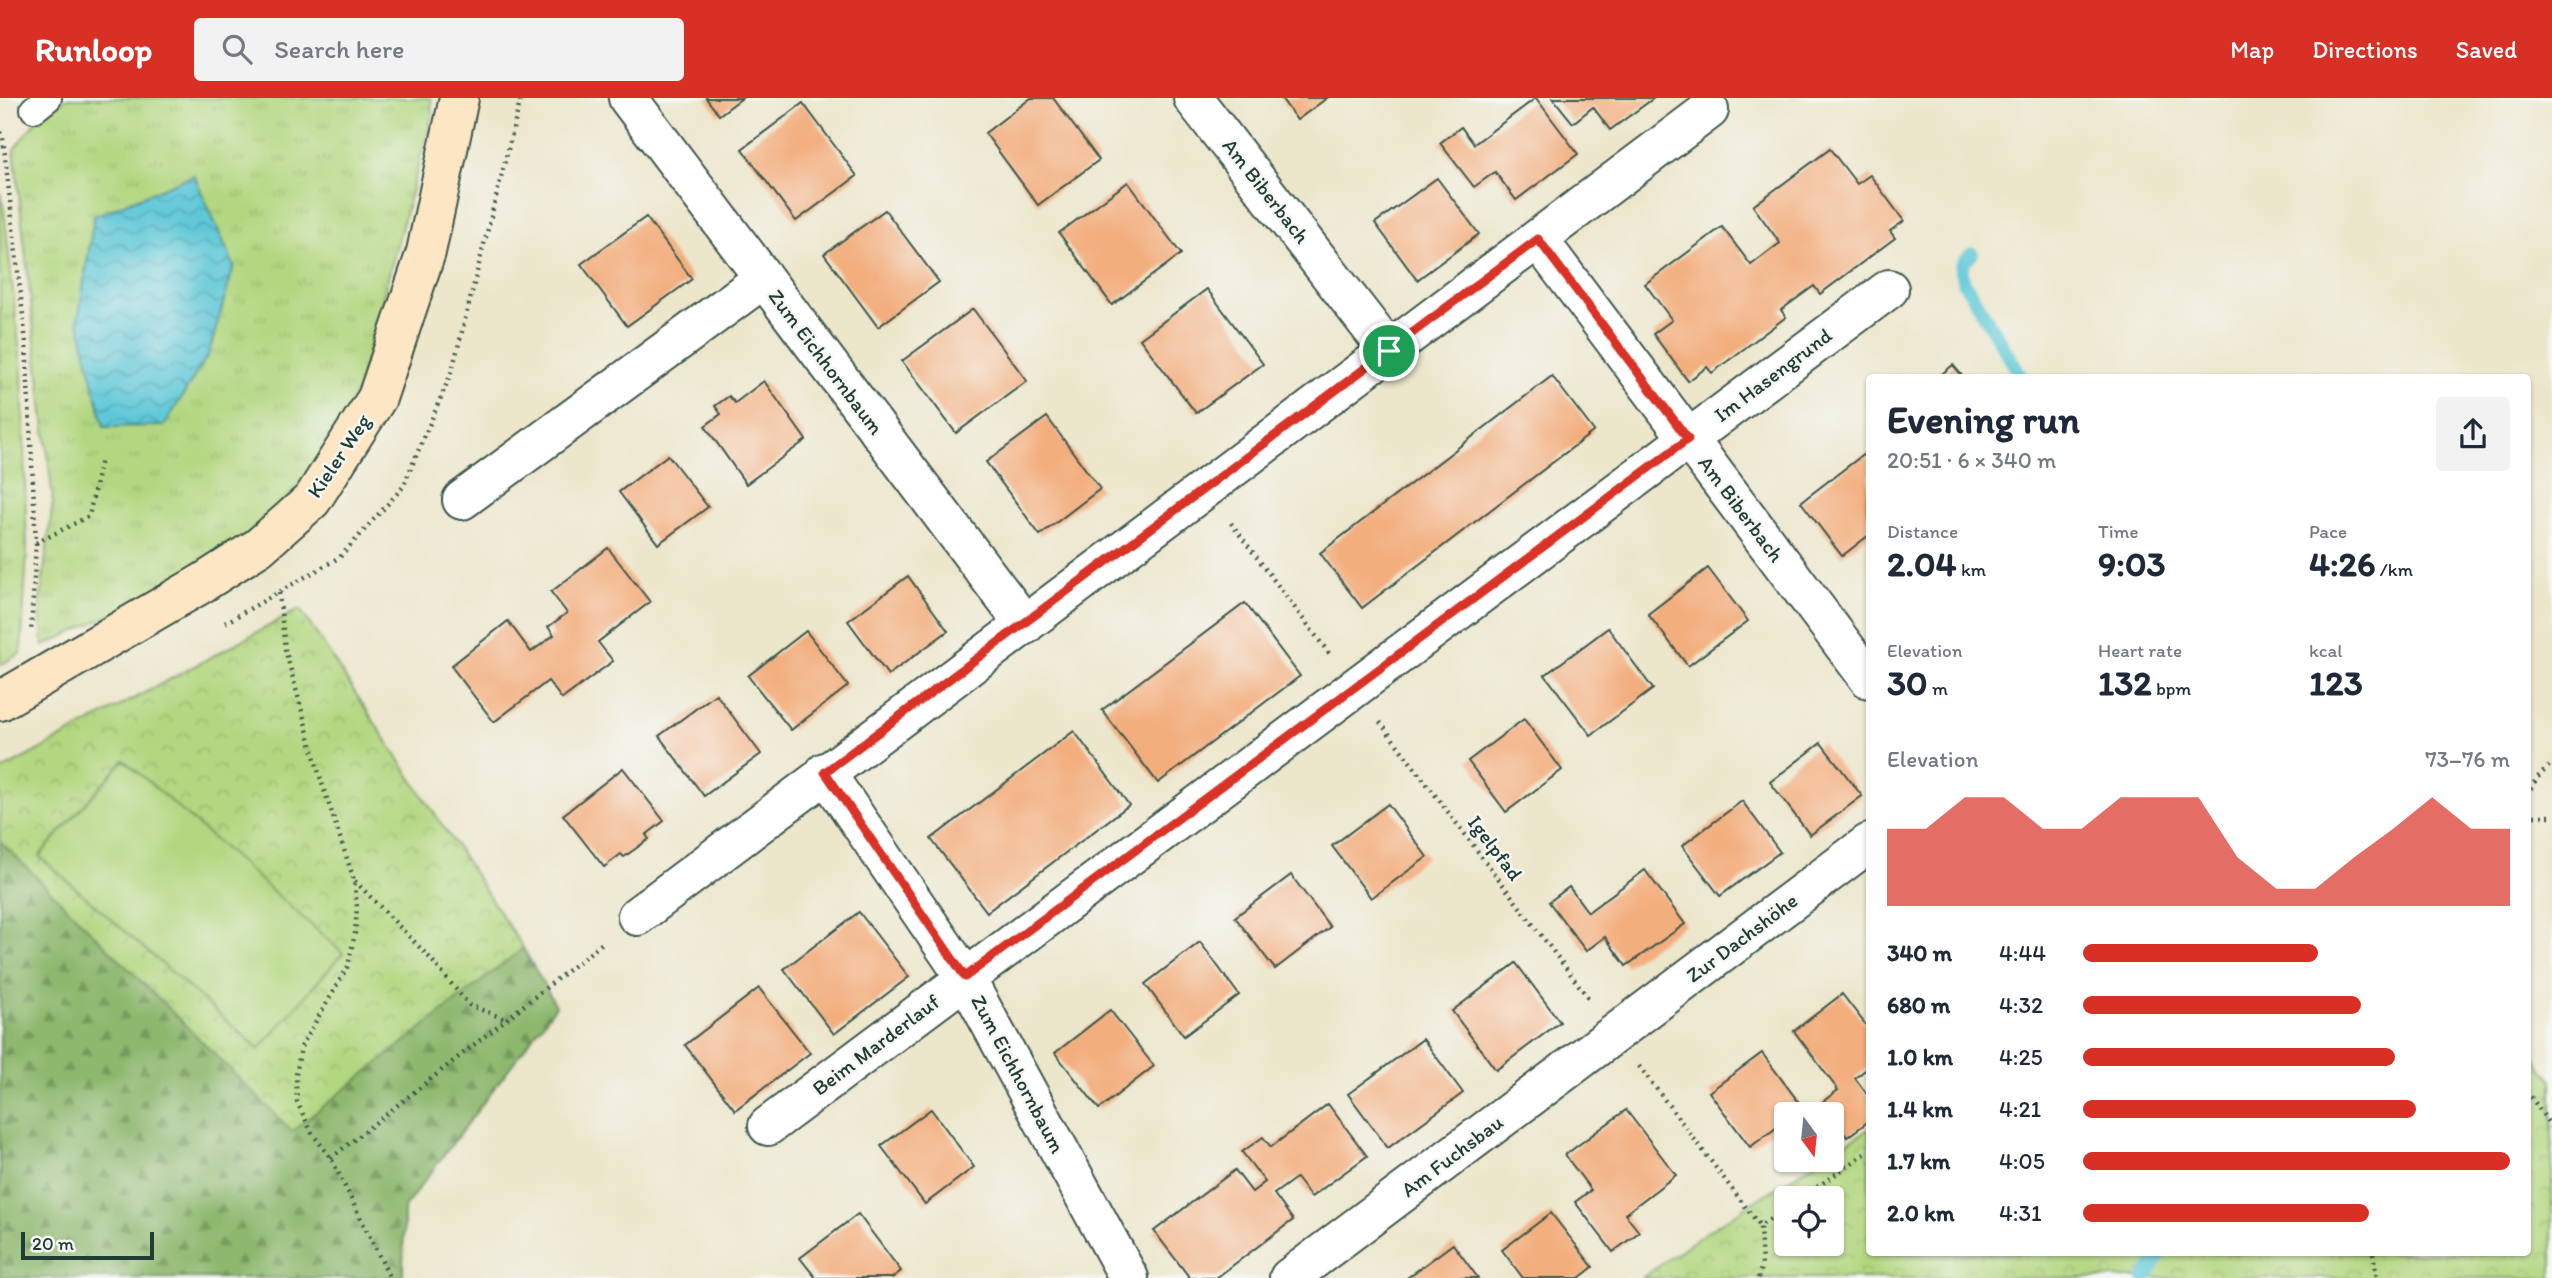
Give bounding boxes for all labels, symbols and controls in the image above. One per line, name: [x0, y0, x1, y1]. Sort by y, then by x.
search box: [194, 18, 684, 81]
text: Runloop: [35, 30, 152, 69]
icon: search: [218, 30, 256, 68]
text: Search here: [274, 33, 405, 65]
text: Map: [2230, 35, 2274, 64]
text: Directions: [2312, 35, 2418, 64]
text: Saved: [2456, 35, 2517, 64]
street label: Am Biberbach: [1218, 133, 1315, 248]
street label: Zum Eichhornbaum: [764, 284, 889, 439]
pin: [1359, 321, 1419, 381]
street label: Im Hasengrund: [1709, 322, 1837, 427]
icon: arrive: [1370, 332, 1408, 370]
text: Evening run: [1887, 397, 2080, 443]
button: share: [2436, 397, 2510, 471]
street label: Kieler Weg: [302, 409, 376, 502]
text: 20:51 · 6 × 340 m: [1887, 446, 2056, 474]
street label: Am Biberbach: [1693, 451, 1789, 567]
text: Distance: [1887, 520, 1958, 543]
text: Time: [2098, 520, 2139, 543]
text: Pace: [2309, 520, 2347, 543]
text: 2.04: [1887, 543, 1957, 585]
text: 9:03: [2098, 543, 2166, 585]
text: 4:26: [2309, 543, 2376, 585]
text: km: [1957, 558, 1986, 581]
text: /km: [2376, 558, 2413, 581]
text: Elevation: [1887, 639, 1963, 662]
text: Heart rate: [2098, 639, 2182, 662]
text: kcal: [2309, 639, 2343, 662]
text: 30: [1887, 662, 1928, 704]
text: 132: [2098, 662, 2152, 704]
text: 123: [2309, 662, 2363, 704]
text: m: [1928, 677, 1948, 700]
text: bpm: [2152, 677, 2191, 700]
text: Elevation: [1887, 745, 1978, 773]
text: 73–76 m: [2425, 745, 2510, 773]
street label: Igelpfad: [1463, 810, 1528, 885]
street label: Zur Dachshöhe: [1681, 888, 1802, 988]
text: 340 m: [1887, 939, 1952, 967]
text: 4:44: [1999, 939, 2046, 967]
street label: Beim Marderlauf: [807, 989, 944, 1101]
street label: Zum Eichhornbaum: [966, 990, 1071, 1157]
text: 680 m: [1887, 991, 1950, 1019]
text: 4:32: [1999, 991, 2043, 1019]
text: 1.0 km: [1887, 1043, 1953, 1071]
text: 4:25: [1999, 1043, 2043, 1071]
text: 1.4 km: [1887, 1095, 1953, 1123]
text: 4:21: [1999, 1095, 2041, 1123]
north arrow: [1774, 1102, 1844, 1172]
map controls: [1774, 1102, 1844, 1256]
street label: Am Fuchsbau: [1396, 1109, 1508, 1202]
text: 1.7 km: [1887, 1147, 1950, 1175]
text: 4:05: [1999, 1147, 2045, 1175]
button: locate: [1774, 1186, 1844, 1256]
text: 2.0 km: [1887, 1199, 1955, 1227]
text: 4:31: [1999, 1199, 2042, 1227]
scale bar: [21, 1229, 154, 1261]
text: 20 m: [32, 1232, 74, 1255]

